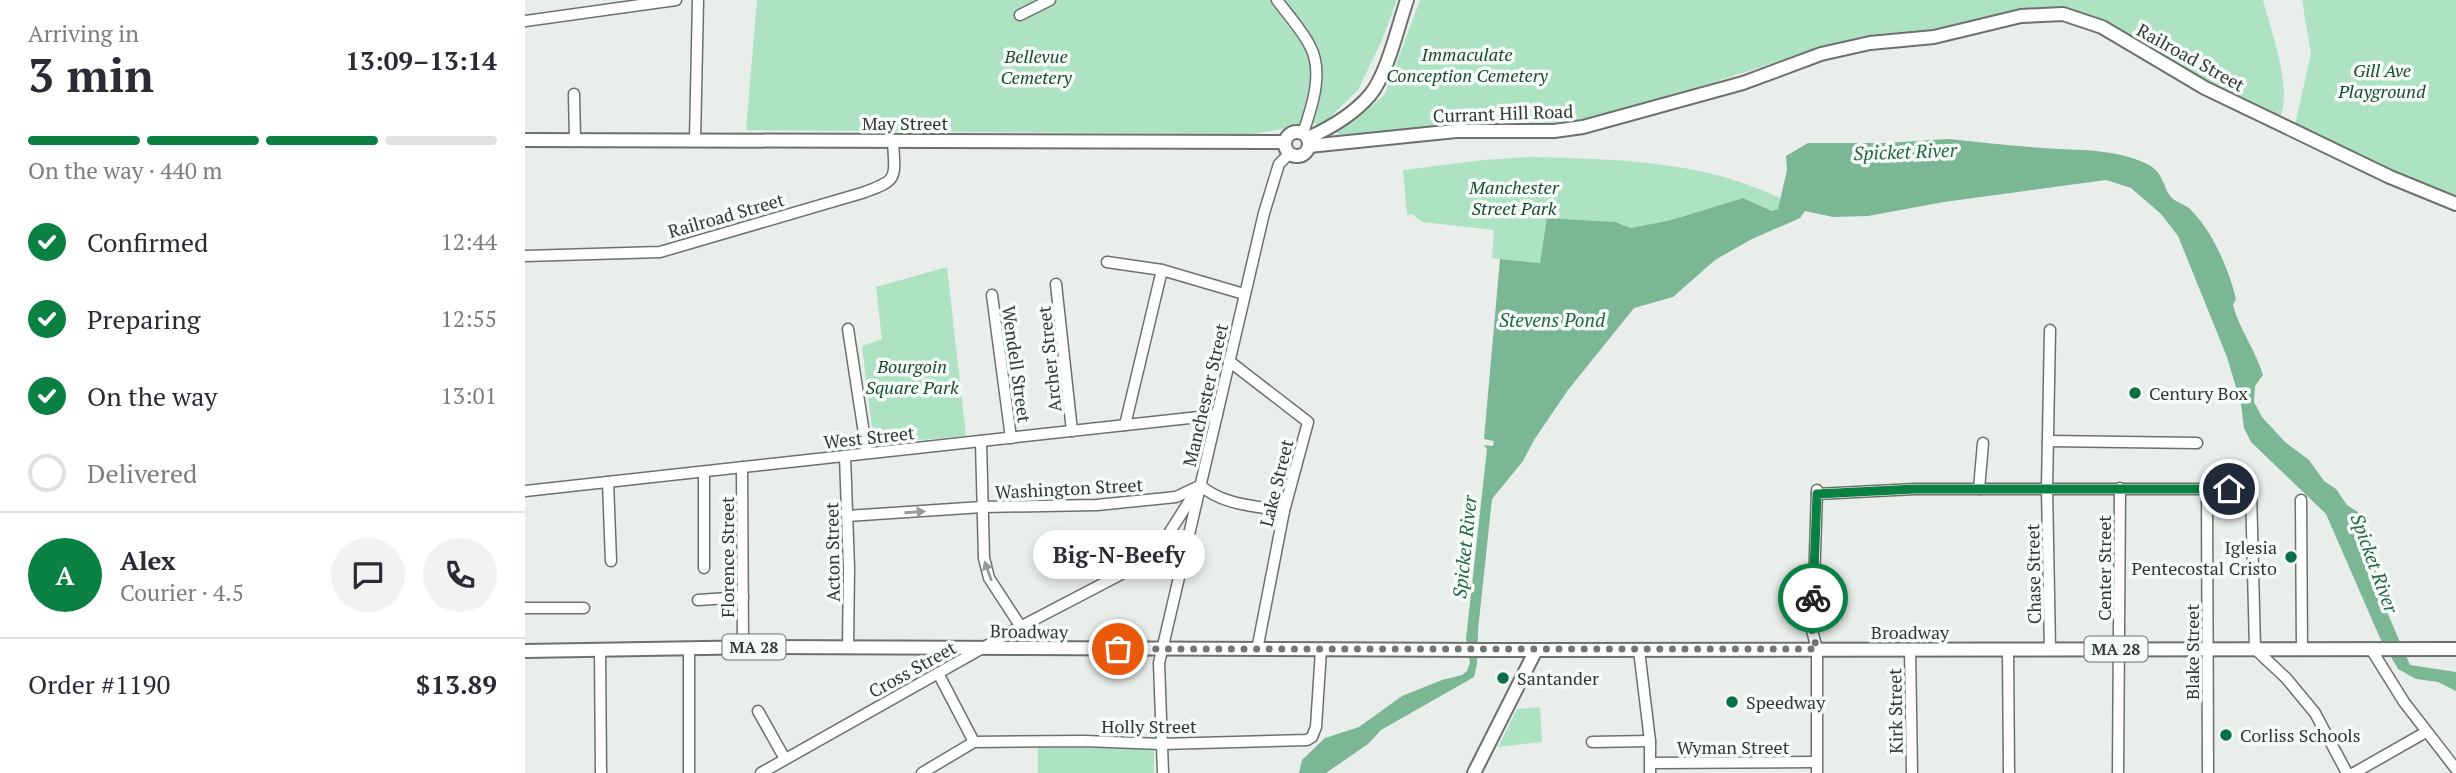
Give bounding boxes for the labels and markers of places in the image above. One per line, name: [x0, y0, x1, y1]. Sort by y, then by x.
place label: Century Box: [2149, 381, 2248, 405]
marker: Century Box: [2127, 385, 2143, 401]
pin: [2199, 459, 2259, 519]
callout: Big-N-Beefy: [1032, 530, 1204, 579]
place label: Iglesia Pentecostal Cristo: [2132, 535, 2277, 580]
marker: Iglesia Pentecostal Cristo: [2283, 549, 2299, 565]
pin: [1088, 619, 1148, 679]
place label: Santander: [1517, 666, 1599, 690]
marker: Santander: [1495, 670, 1511, 686]
place label: Speedway: [1746, 690, 1826, 714]
marker: Speedway: [1724, 694, 1740, 710]
place label: Corliss Schools: [2240, 723, 2361, 747]
marker: Corliss Schools: [2218, 727, 2234, 743]

